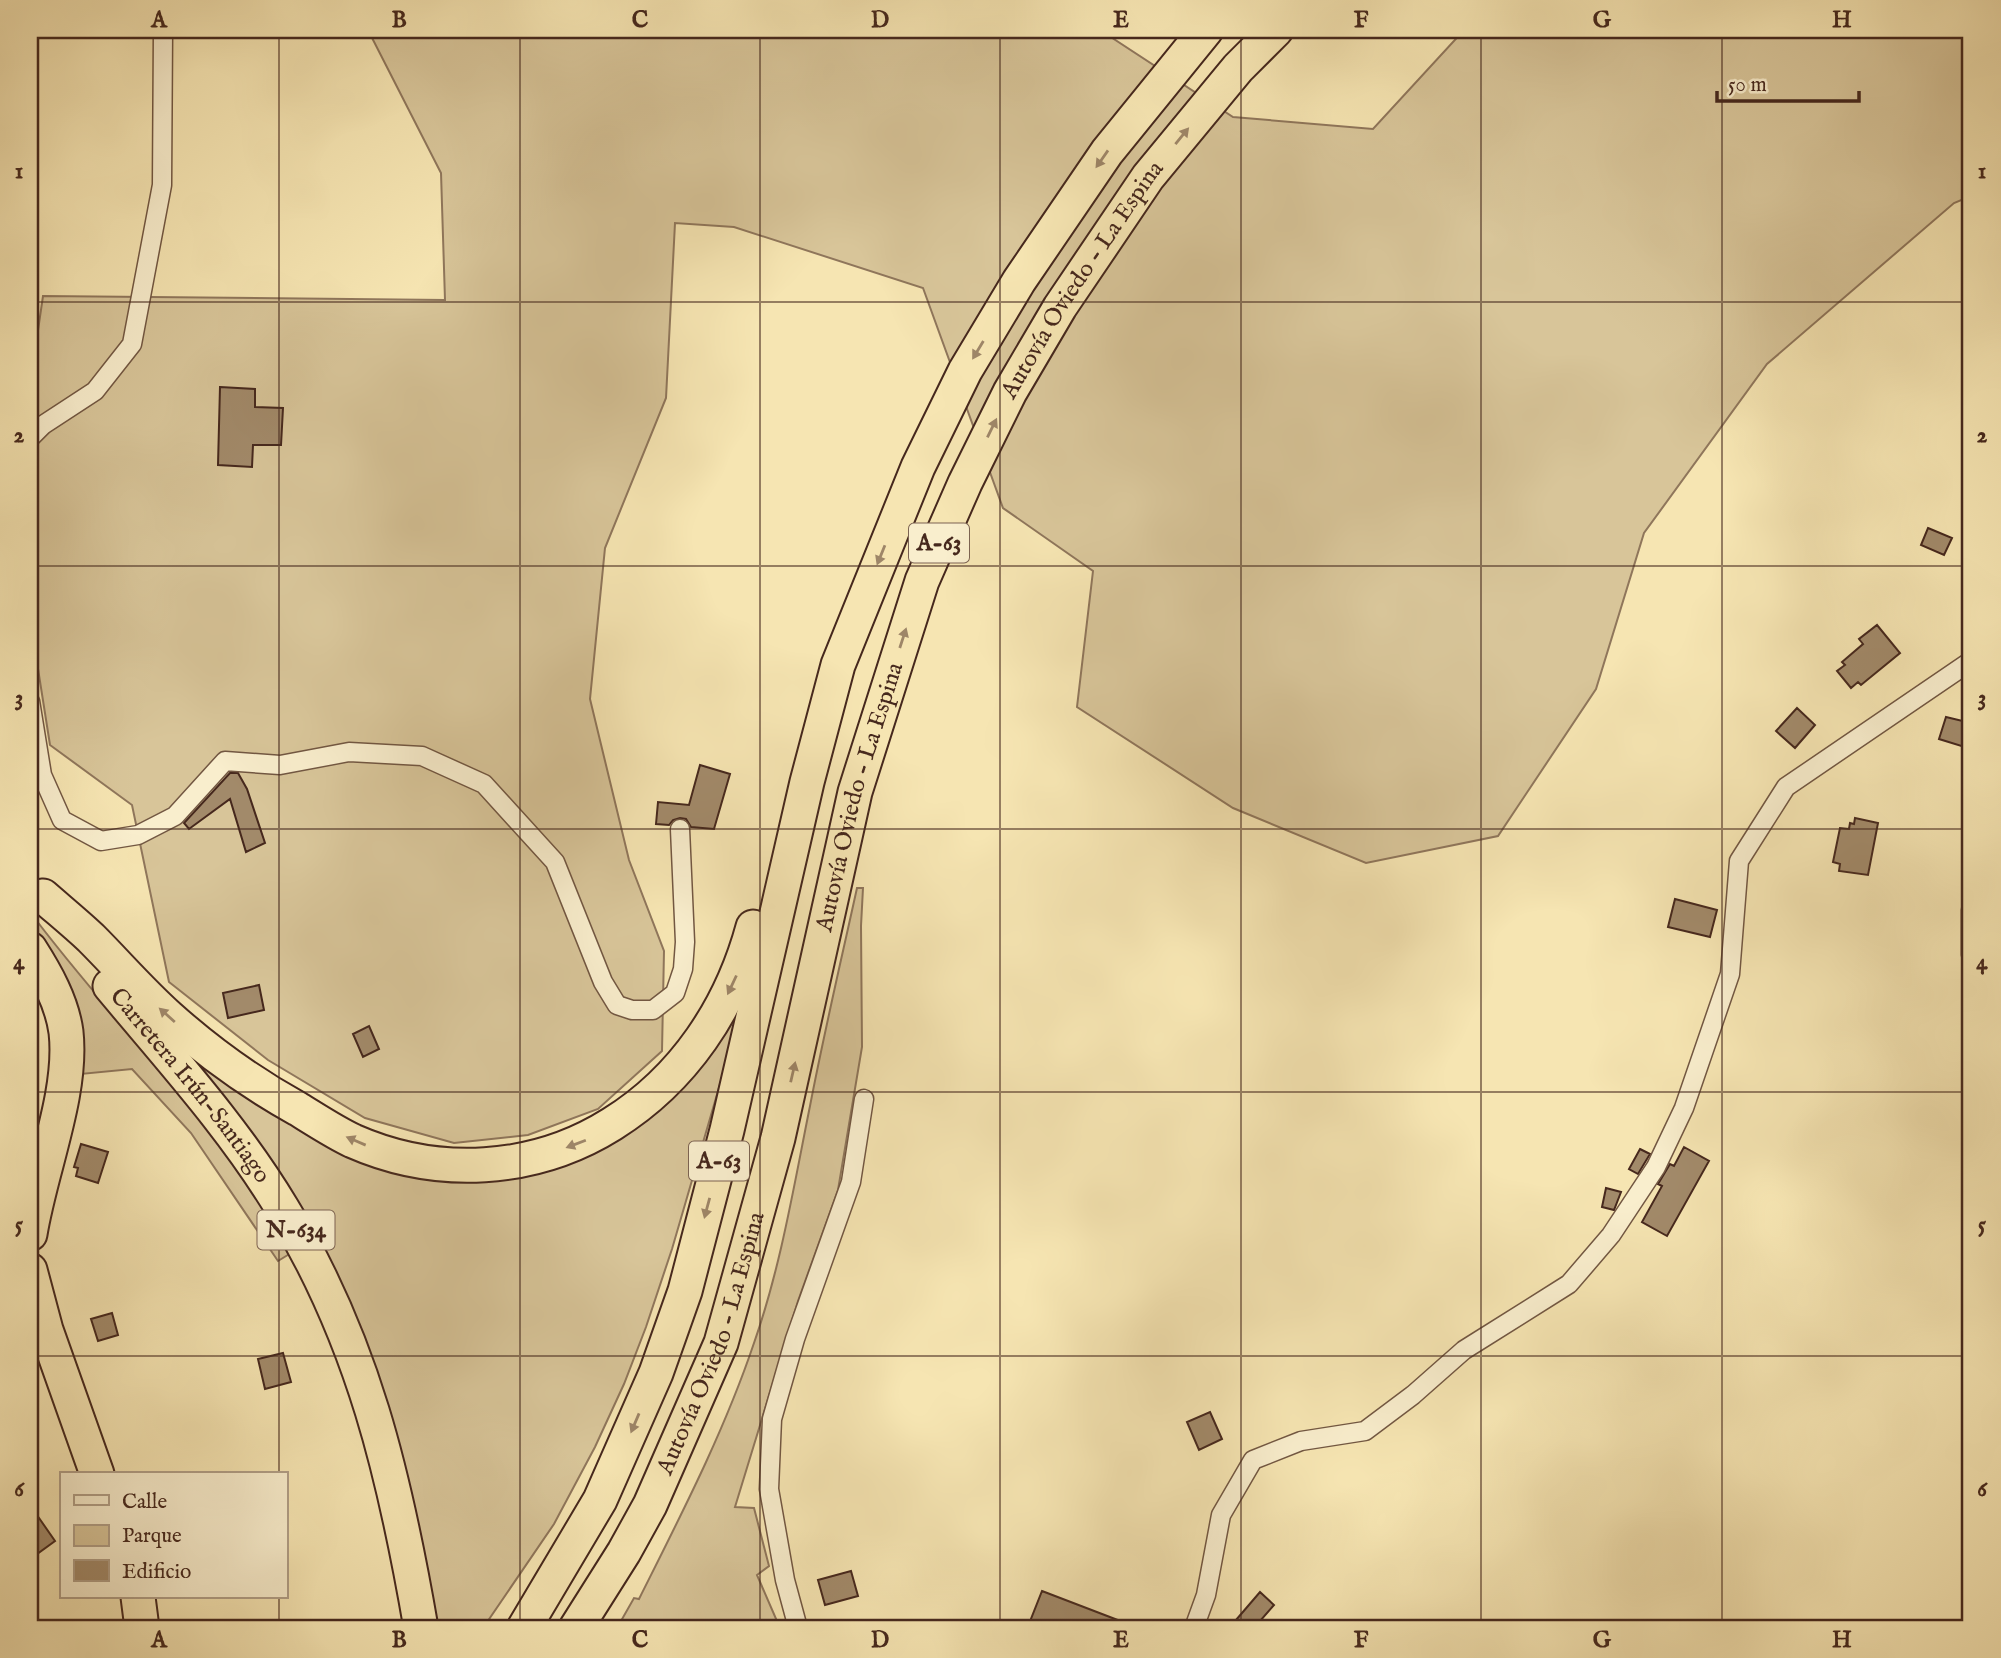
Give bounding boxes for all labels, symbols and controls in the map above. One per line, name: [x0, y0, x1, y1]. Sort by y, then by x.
text: A: [150, 6, 168, 35]
text: B: [391, 6, 407, 35]
text: C: [632, 6, 649, 35]
text: D: [871, 6, 889, 35]
text: E: [1113, 6, 1129, 35]
text: F: [1354, 6, 1369, 35]
text: G: [1593, 6, 1612, 35]
text: H: [1832, 6, 1852, 35]
scale bar: [1717, 60, 1859, 104]
text: 50 m: [1728, 72, 1767, 99]
one-way arrow: [1174, 127, 1189, 144]
one-way arrow: [1095, 150, 1109, 168]
street label: Autovía Oviedo - La Espina: [993, 154, 1171, 406]
text: 1: [15, 157, 23, 186]
text: 1: [1978, 157, 1986, 186]
one-way arrow: [972, 340, 984, 359]
one-way arrow: [986, 418, 997, 438]
text: 2: [14, 421, 25, 450]
text: 2: [1977, 421, 1988, 450]
road number: A-63: [909, 524, 969, 562]
one-way arrow: [876, 545, 887, 566]
one-way arrow: [898, 627, 909, 648]
street label: Autovía Oviedo - La Espina: [809, 658, 911, 936]
text: 3: [15, 684, 23, 713]
text: 3: [1978, 684, 1986, 713]
text: 4: [13, 948, 25, 977]
text: 4: [1976, 948, 1988, 977]
one-way arrow: [727, 975, 738, 995]
street label: Carretera Irún-Santiago: [103, 981, 278, 1189]
one-way arrow: [158, 1007, 176, 1023]
one-way arrow: [788, 1061, 799, 1083]
one-way arrow: [346, 1135, 366, 1147]
one-way arrow: [566, 1138, 587, 1149]
road number: A-63: [689, 1142, 749, 1180]
one-way arrow: [701, 1197, 712, 1219]
street label: Autovía Oviedo - La Espina: [649, 1208, 772, 1481]
road number: N-634: [258, 1210, 334, 1250]
text: 5: [15, 1211, 24, 1240]
text: 5: [1978, 1211, 1987, 1240]
one-way arrow: [629, 1413, 640, 1434]
legend: [60, 1472, 287, 1598]
text: 6: [14, 1475, 25, 1504]
text: 6: [1977, 1475, 1988, 1504]
text: Calle: [122, 1489, 167, 1516]
text: Parque: [122, 1523, 182, 1550]
text: Edificio: [122, 1559, 191, 1586]
text: A: [150, 1626, 168, 1655]
text: B: [391, 1626, 407, 1655]
text: C: [632, 1626, 649, 1655]
text: D: [871, 1626, 889, 1655]
text: E: [1113, 1626, 1129, 1655]
text: F: [1354, 1626, 1369, 1655]
text: G: [1593, 1626, 1612, 1655]
text: H: [1832, 1626, 1852, 1655]

